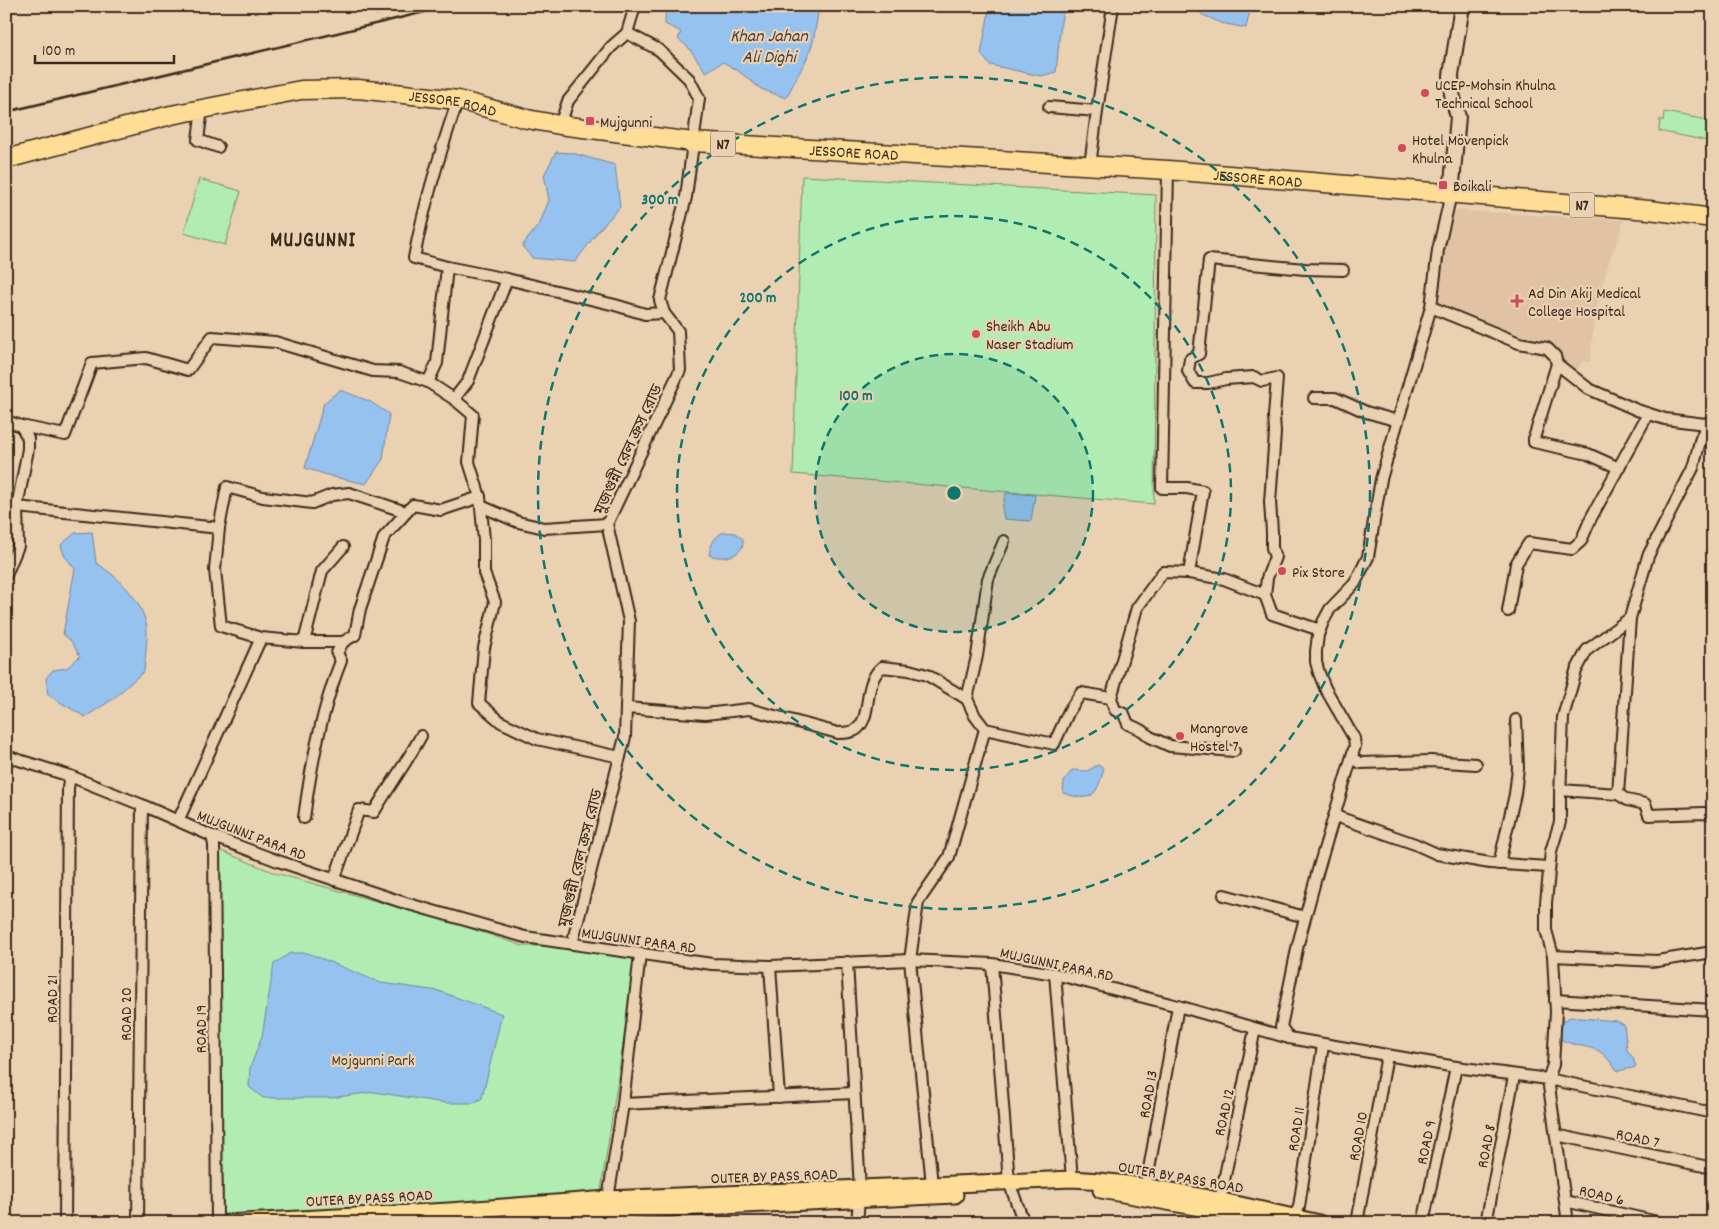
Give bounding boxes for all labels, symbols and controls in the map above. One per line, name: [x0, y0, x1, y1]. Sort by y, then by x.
water label: Khan Jahan Ali Dighi: [730, 25, 808, 71]
scale bar: [35, 32, 174, 64]
text: 100 m: [42, 41, 75, 63]
place label: UCEP-Mohsin Khulna Technical School: [1435, 75, 1556, 116]
street label: JESSORE ROAD: [407, 86, 499, 124]
marker: UCEP-Mohsin Khulna Technical School: [1419, 87, 1431, 99]
place label: Mujgunni: [600, 112, 652, 135]
marker: Mujgunni: [584, 115, 596, 127]
place label: Hotel Mövenpick Khulna: [1412, 130, 1509, 171]
road number: N7: [710, 132, 736, 156]
street label: JESSORE ROAD: [808, 140, 899, 168]
marker: Hotel Mövenpick Khulna: [1396, 142, 1408, 154]
street label: JESSORE ROAD: [1212, 165, 1303, 195]
place label: Boikali: [1453, 176, 1492, 199]
marker: Boikali: [1437, 179, 1449, 191]
text: 300 m: [642, 190, 678, 212]
road number: N7: [1570, 192, 1594, 218]
district label: MUJGUNNI: [270, 227, 356, 257]
place label: Ad Din Akij Medical College Hospital: [1528, 283, 1641, 324]
text: 200 m: [740, 288, 776, 310]
marker: Ad Din Akij Medical College Hospital: [1510, 294, 1524, 308]
place label: Sheikh Abu Naser Stadium: [986, 316, 1074, 357]
marker: Sheikh Abu Naser Stadium: [970, 328, 982, 340]
street label: মুজগুন্নী রেল ক্রস রোড: [589, 380, 670, 520]
text: 100 m: [839, 386, 873, 408]
centre of rings: [945, 484, 963, 502]
place label: Pix Store: [1292, 562, 1345, 585]
marker: Pix Store: [1276, 565, 1288, 577]
place label: Mangrove Hostel 7: [1190, 718, 1248, 759]
marker: Mangrove Hostel 7: [1174, 730, 1186, 742]
street label: মুজগুন্নী রেল ক্রস রোড: [553, 787, 610, 931]
street label: MUJGUNNI PARA RD: [193, 805, 309, 868]
street label: MUJGUNNI PARA RD: [580, 922, 697, 961]
street label: MUJGUNNI PARA RD: [998, 942, 1115, 989]
street label: ROAD 21: [42, 975, 65, 1023]
street label: ROAD 20: [116, 987, 139, 1041]
street label: ROAD 19: [191, 1005, 214, 1053]
park label: Mojgunni Park: [331, 1050, 415, 1073]
street label: ROAD 13: [1134, 1069, 1165, 1120]
street label: ROAD 12: [1209, 1087, 1242, 1138]
street label: ROAD 11: [1283, 1106, 1312, 1153]
street label: ROAD 10: [1344, 1110, 1375, 1163]
street label: ROAD 9: [1412, 1118, 1443, 1167]
street label: ROAD 8: [1472, 1123, 1503, 1170]
street label: ROAD 7: [1614, 1124, 1661, 1155]
street label: OUTER BY PASS ROAD: [1116, 1156, 1245, 1201]
street label: OUTER BY PASS ROAD: [710, 1164, 838, 1191]
street label: ROAD 6: [1577, 1180, 1626, 1213]
street label: OUTER BY PASS ROAD: [305, 1185, 433, 1214]

